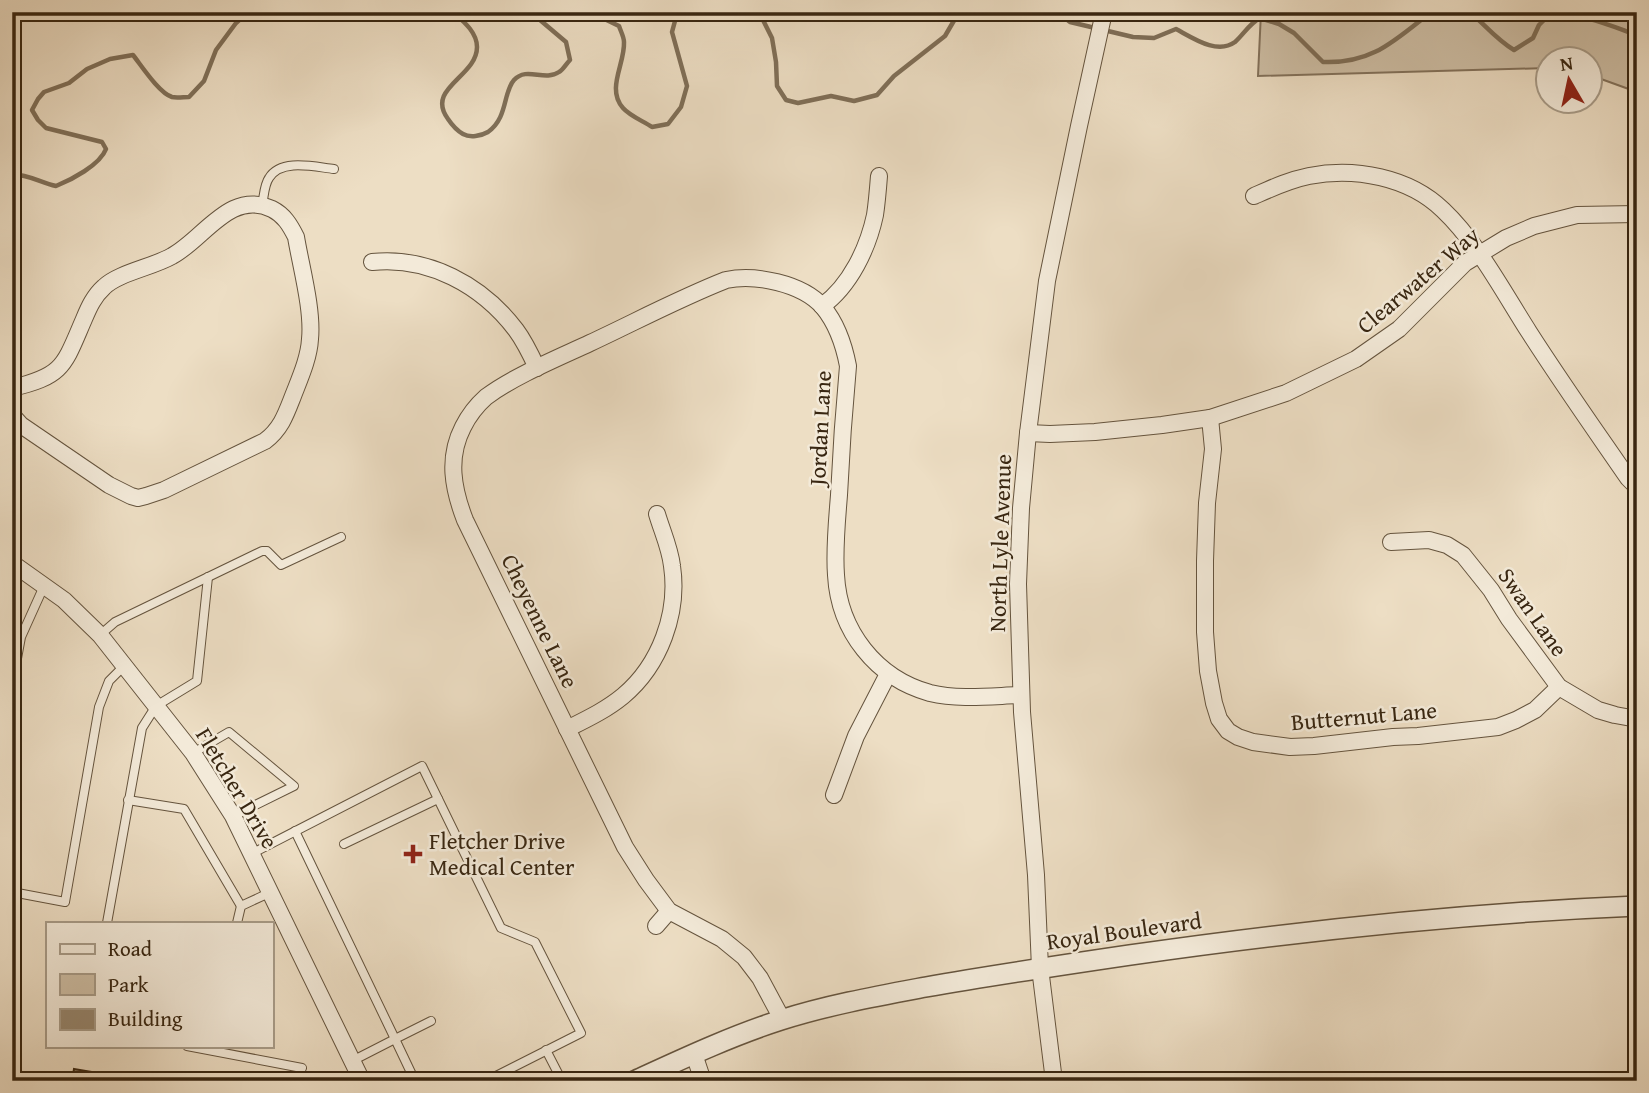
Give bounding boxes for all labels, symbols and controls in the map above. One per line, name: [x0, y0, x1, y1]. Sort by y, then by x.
north arrow: [1534, 46, 1604, 116]
text: N: [1558, 48, 1575, 78]
street label: Clearwater Way: [1349, 218, 1487, 341]
street label: Jordan Lane: [800, 370, 839, 489]
street label: North Lyle Avenue: [980, 453, 1019, 633]
street label: Cheyenne Lane: [494, 548, 587, 693]
street label: Swan Lane: [1491, 561, 1576, 663]
street label: Butternut Lane: [1290, 693, 1438, 738]
street label: Fletcher Drive: [188, 721, 287, 855]
place label: Fletcher Drive Medical Center: [429, 824, 575, 883]
marker: Fletcher Drive Medical Center: [403, 844, 423, 864]
street label: Royal Boulevard: [1044, 903, 1204, 958]
legend: [46, 922, 273, 1048]
text: Road: [108, 933, 153, 964]
text: Park: [108, 969, 149, 1000]
text: Building: [108, 1003, 183, 1034]

